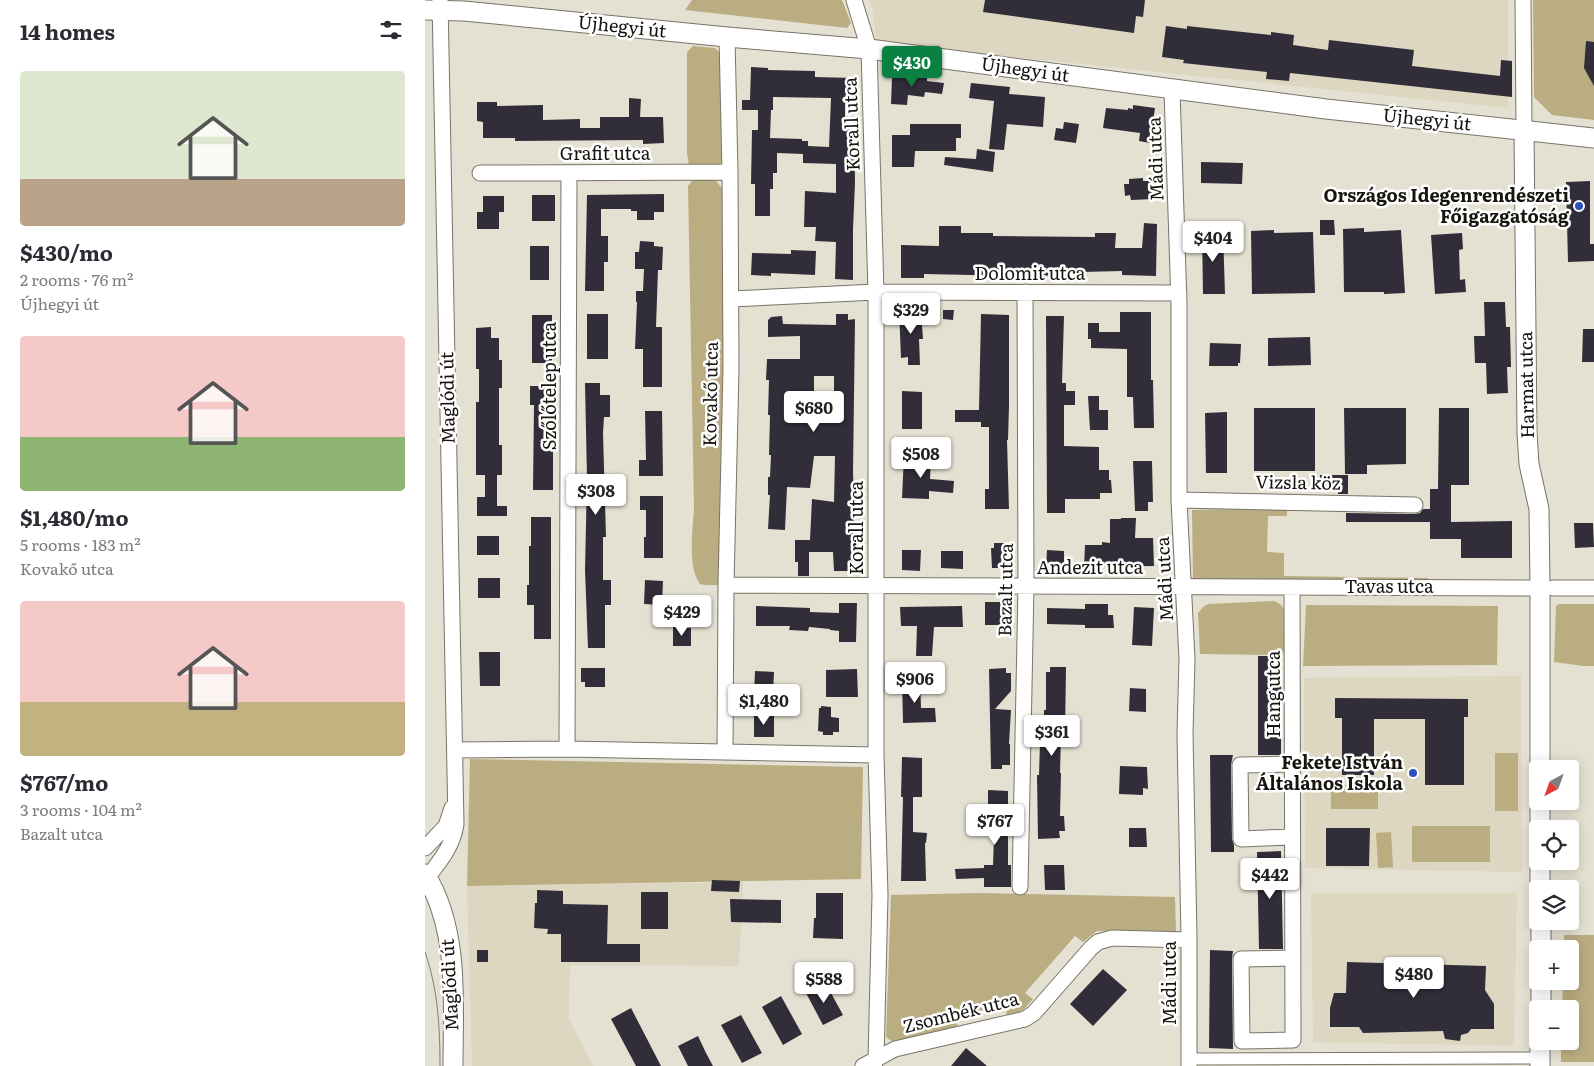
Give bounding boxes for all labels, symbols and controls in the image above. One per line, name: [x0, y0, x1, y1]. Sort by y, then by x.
street label: Újhegyi út: [577, 7, 669, 44]
text: 14 homes: [20, 15, 115, 46]
icon: filters: [377, 16, 405, 44]
pin: $430: [882, 46, 942, 88]
street label: Újhegyi út: [979, 49, 1072, 88]
text: $430: [893, 50, 931, 74]
street label: Korall utca: [835, 76, 866, 172]
street label: Újhegyi út: [1382, 100, 1474, 137]
icon: home: [168, 103, 258, 193]
street label: Mádi utca: [1140, 116, 1169, 202]
street label: Grafit utca: [560, 139, 651, 166]
place label: Országos Idegenrendészeti Főigazgatóság: [1324, 181, 1570, 229]
marker: Országos Idegenrendészeti Főigazgatóság: [1573, 200, 1585, 212]
pin: $404: [1183, 220, 1243, 263]
text: $404: [1194, 225, 1232, 249]
text: $430/mo: [20, 236, 113, 267]
street label: Dolomit utca: [975, 259, 1086, 286]
text: 2 rooms · 76 m²: [20, 267, 133, 291]
text: Újhegyi út: [20, 291, 99, 315]
pin: $329: [881, 292, 941, 335]
text: $329: [893, 297, 929, 321]
street label: Szőlőtelep utca: [535, 321, 562, 450]
street label: Harmat utca: [1511, 331, 1540, 439]
street label: Kovakő utca: [695, 341, 724, 447]
street label: Maglódi út: [432, 351, 461, 444]
icon: home: [168, 368, 258, 458]
pin: $680: [784, 390, 844, 433]
text: $680: [795, 395, 833, 419]
pin: $508: [891, 436, 951, 479]
text: $508: [902, 441, 940, 465]
street label: Vizsla köz: [1255, 467, 1341, 496]
pin: $308: [566, 474, 626, 516]
text: $308: [577, 478, 615, 502]
street label: Korall utca: [842, 481, 869, 575]
text: $1,480/mo: [20, 501, 129, 532]
text: 5 rooms · 183 m²: [20, 532, 141, 556]
street label: Mádi utca: [1148, 536, 1179, 622]
street label: Bazalt utca: [990, 543, 1019, 637]
street label: Andezit utca: [1037, 553, 1144, 580]
text: Kovakő utca: [20, 556, 114, 580]
street label: Tavas utca: [1344, 572, 1434, 599]
pin: $429: [652, 594, 712, 637]
text: $429: [664, 599, 700, 623]
icon: home: [168, 633, 258, 723]
street label: Hang utca: [1259, 650, 1286, 737]
pin: $906: [885, 662, 945, 704]
text: $906: [896, 666, 934, 690]
pin: $1,480: [723, 684, 805, 726]
text: $1,480: [739, 688, 789, 712]
pin: $361: [1022, 714, 1082, 757]
text: $361: [1035, 719, 1069, 743]
place label: Fekete István Általános Iskola: [1256, 748, 1404, 796]
north arrow: [1529, 760, 1579, 810]
map controls: [1529, 760, 1579, 1050]
text: $767/mo: [20, 766, 108, 797]
marker: Fekete István Általános Iskola: [1407, 767, 1419, 779]
text: 3 rooms · 104 m²: [20, 797, 142, 821]
pin: $767: [965, 804, 1025, 846]
text: $767: [977, 808, 1013, 832]
button: locate: [1529, 820, 1579, 870]
text: Bazalt utca: [20, 821, 103, 845]
pin: $442: [1240, 858, 1300, 900]
text: $442: [1251, 862, 1289, 886]
button: layers: [1529, 880, 1579, 930]
street label: Maglódi út: [433, 937, 464, 1032]
street label: Mádi utca: [1155, 940, 1182, 1025]
button: +: [1529, 940, 1579, 990]
pin: $480: [1384, 956, 1444, 999]
text: $480: [1395, 961, 1433, 985]
pin: $588: [794, 962, 854, 1004]
text: $588: [805, 966, 843, 990]
street label: Zsombék utca: [900, 984, 1022, 1039]
button: −: [1529, 1000, 1579, 1050]

